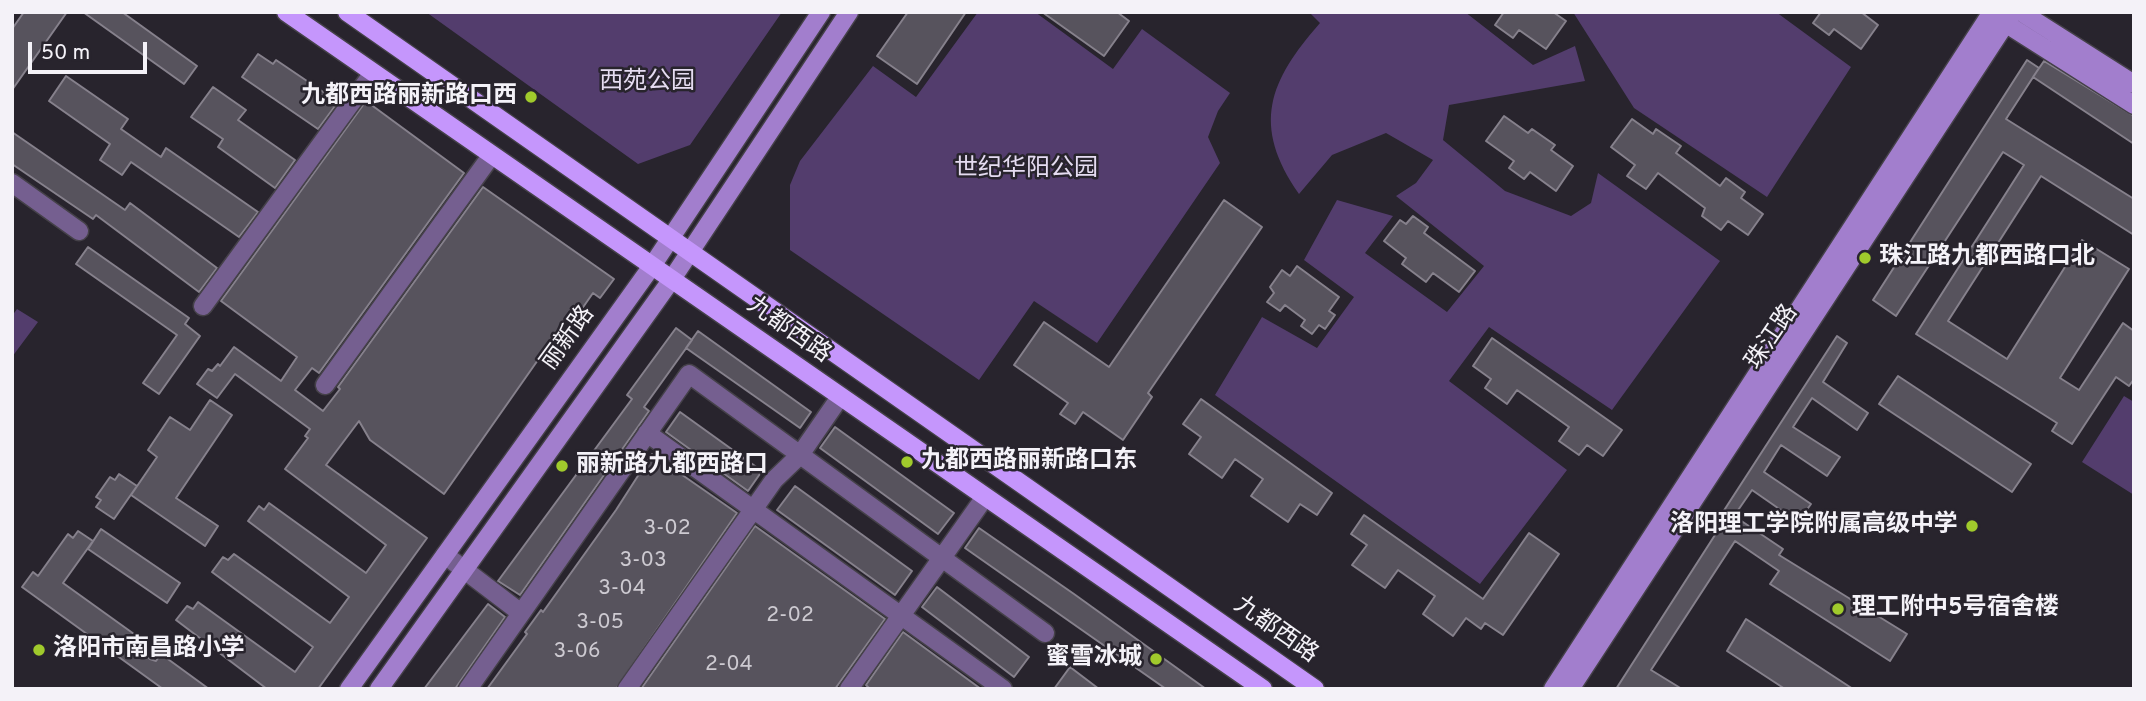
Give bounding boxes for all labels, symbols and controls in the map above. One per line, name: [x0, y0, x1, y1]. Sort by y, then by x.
scale bar: [32, 28, 150, 72]
text: 50 m: [41, 40, 90, 67]
park label: 西苑公园: [599, 69, 695, 97]
place label: 九都西路丽新路口西: [301, 83, 517, 111]
marker: 九都西路丽新路口西: [523, 89, 539, 105]
park label: 世纪华阳公园: [954, 156, 1098, 184]
place label: 珠江路九都西路口北: [1879, 244, 2095, 272]
marker: 珠江路九都西路口北: [1857, 250, 1873, 266]
street label: 九都西路: [740, 292, 836, 370]
street label: 珠江路: [1741, 300, 1805, 376]
street label: 丽新路: [536, 301, 602, 377]
place label: 九都西路丽新路口东: [921, 448, 1137, 476]
place label: 丽新路九都西路口: [576, 452, 768, 480]
marker: 九都西路丽新路口东: [899, 454, 915, 470]
marker: 丽新路九都西路口: [554, 458, 570, 474]
place label: 洛阳理工学院附属高级中学: [1670, 512, 1958, 540]
house number: 3-02: [643, 517, 691, 543]
marker: 洛阳理工学院附属高级中学: [1964, 518, 1980, 534]
house number: 3-03: [619, 549, 667, 575]
house number: 3-04: [598, 577, 646, 603]
street label: 九都西路: [1227, 592, 1323, 670]
place label: 理工附中5号宿舍楼: [1852, 595, 2059, 623]
marker: 理工附中5号宿舍楼: [1830, 601, 1846, 617]
house number: 2-02: [766, 604, 814, 630]
house number: 3-05: [576, 611, 624, 637]
place label: 洛阳市南昌路小学: [53, 636, 245, 664]
house number: 3-06: [554, 640, 600, 666]
marker: 洛阳市南昌路小学: [31, 642, 47, 658]
place label: 蜜雪冰城: [1046, 645, 1142, 673]
marker: 蜜雪冰城: [1148, 651, 1164, 667]
house number: 2-04: [705, 653, 753, 679]

